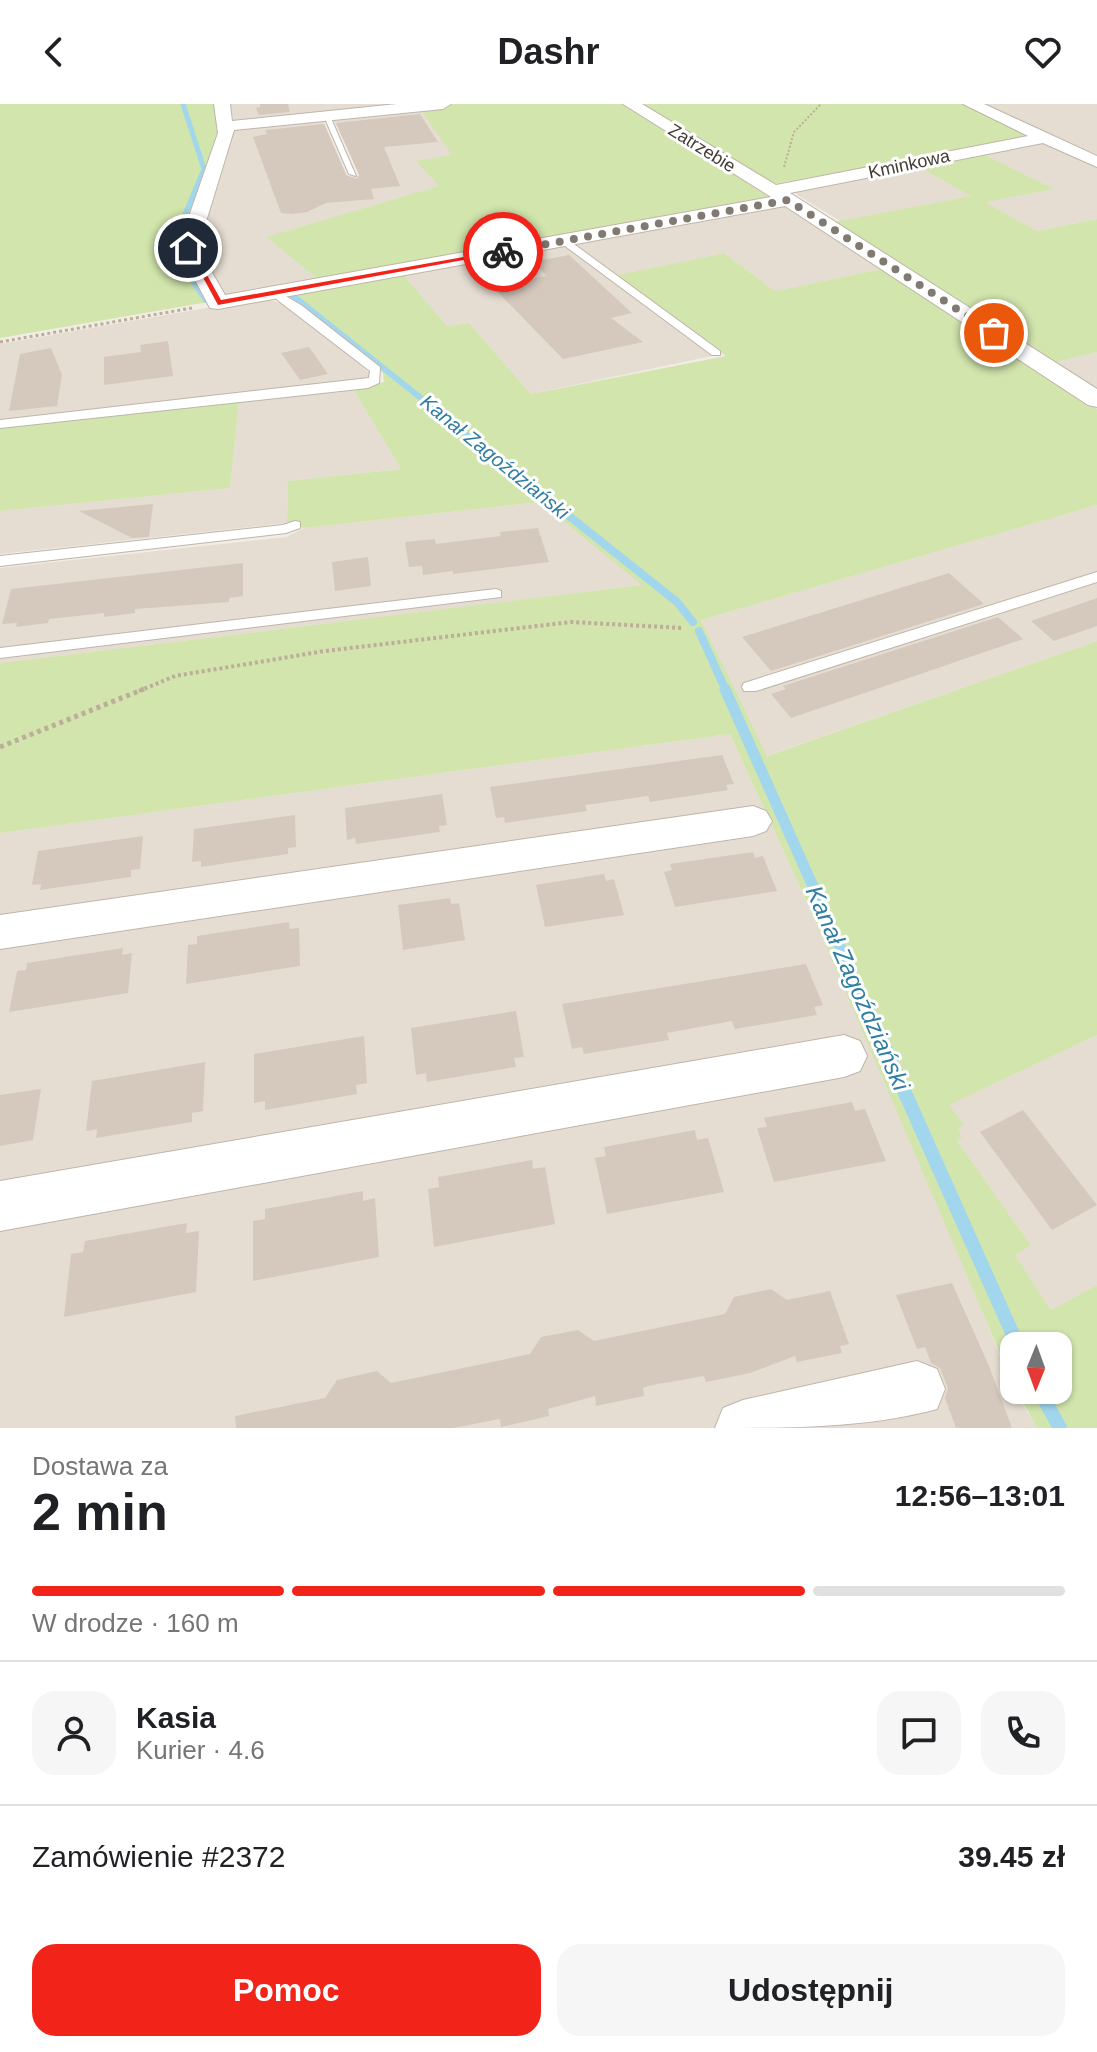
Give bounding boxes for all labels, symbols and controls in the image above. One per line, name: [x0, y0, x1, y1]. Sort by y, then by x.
icon: back: [32, 30, 76, 74]
icon: heart: [1021, 30, 1065, 74]
text: Dashr: [497, 31, 600, 72]
street label: Zatrzebie: [665, 120, 739, 176]
street label: Kminkowa: [866, 145, 953, 182]
courier: [463, 212, 543, 292]
pin: [154, 214, 222, 282]
icon: home: [166, 226, 210, 270]
icon: bike: [481, 230, 525, 274]
pin: [960, 299, 1028, 367]
icon: bag: [972, 311, 1016, 355]
water label: Kanał Zagoździański: [416, 390, 574, 524]
water label: Kanał Zagoździański: [801, 881, 916, 1095]
north arrow: [1000, 1332, 1072, 1404]
map controls: [1000, 1332, 1072, 1404]
text: Dostawa za: [32, 1451, 168, 1481]
text: 12:56–13:01: [895, 1479, 1065, 1512]
text: 2 min: [32, 1483, 168, 1541]
text: W drodze · 160 m: [32, 1608, 239, 1638]
button: person: [32, 1691, 116, 1775]
button: chat: [877, 1691, 961, 1775]
button: phone: [981, 1691, 1065, 1775]
text: Kasia: [136, 1701, 216, 1734]
text: Kurier · 4.6: [136, 1735, 265, 1765]
text: Zamówienie #2372: [32, 1840, 286, 1873]
text: 39.45 zł: [958, 1840, 1065, 1873]
button: Pomoc: [32, 1944, 541, 2036]
button: Udostępnij: [557, 1944, 1065, 2036]

